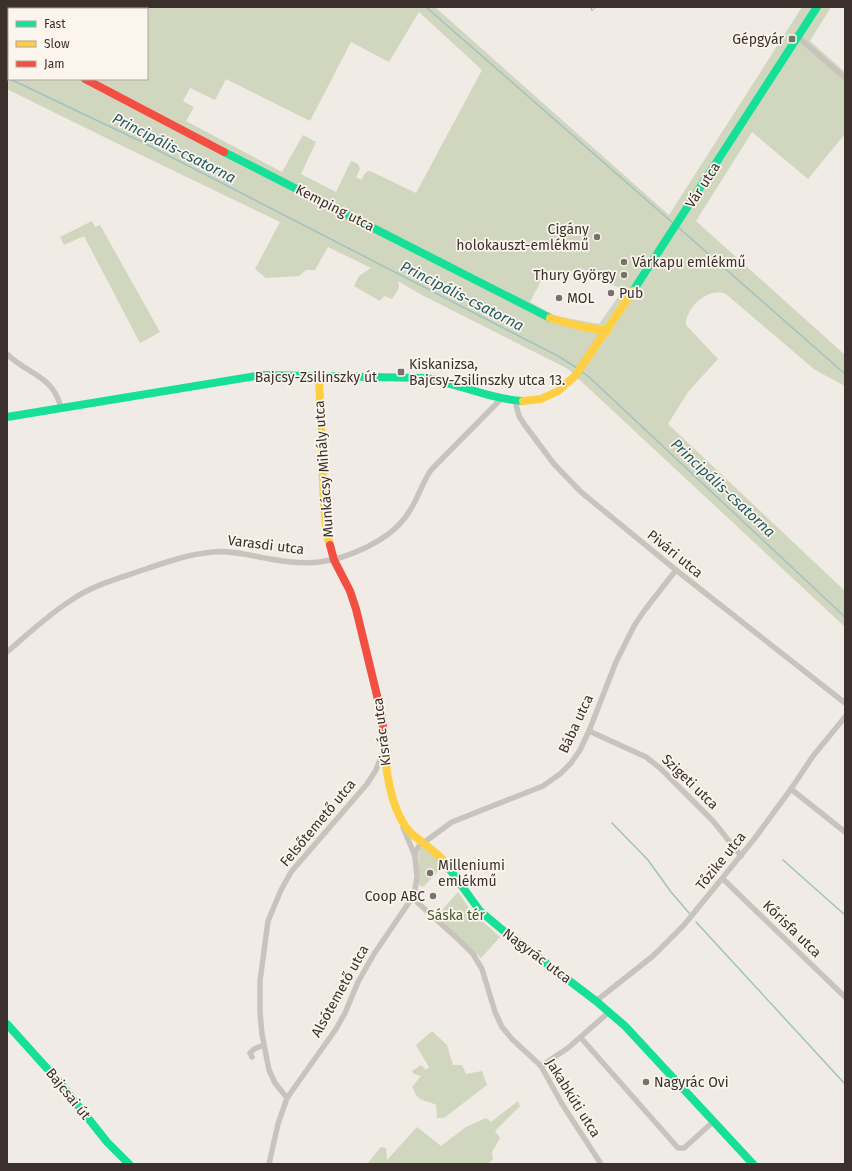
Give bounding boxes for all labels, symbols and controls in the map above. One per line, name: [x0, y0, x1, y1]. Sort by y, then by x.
legend: [8, 8, 148, 80]
text: Fast: [44, 17, 66, 31]
place label: Gépgyár: [732, 31, 785, 48]
marker: Gépgyár: [787, 34, 797, 44]
text: Slow: [44, 37, 70, 51]
text: Jam: [44, 57, 64, 71]
water label: Principális-csatorna: [109, 109, 239, 187]
street label: Vár utca: [682, 159, 724, 211]
street label: Kemping utca: [293, 181, 377, 235]
place label: Cigány holokauszt-emlékmű: [456, 221, 589, 254]
marker: Cigány holokauszt-emlékmű: [592, 232, 602, 242]
place label: Várkapu emlékmű: [632, 254, 746, 271]
water label: Principális-csatorna: [397, 257, 527, 335]
marker: Várkapu emlékmű: [619, 257, 629, 267]
place label: Thury György: [533, 267, 616, 284]
marker: Thury György: [619, 270, 629, 280]
place label: Pub: [619, 285, 643, 302]
marker: Pub: [606, 288, 616, 298]
place label: MOL: [567, 290, 594, 307]
marker: MOL: [554, 293, 564, 303]
place label: Kiskanizsa, Bajcsy-Zsilinszky utca 13.: [409, 356, 565, 389]
marker: Kiskanizsa, Bajcsy-Zsilinszky utca 13.: [396, 367, 406, 377]
street label: Bajcsy-Zsilinszky út: [255, 369, 378, 386]
street label: Munkácsy Mihály utca: [311, 400, 337, 538]
water label: Principális-csatorna: [667, 435, 779, 541]
street label: Pivári utca: [644, 526, 706, 582]
street label: Varasdi utca: [227, 532, 305, 558]
street label: Bába utca: [555, 692, 597, 756]
street label: Kisrác utca: [369, 697, 395, 767]
street label: Szigeti utca: [658, 751, 722, 813]
street label: Felsőtemető utca: [277, 776, 359, 870]
street label: Tőzike utca: [692, 828, 750, 894]
place label: Milleniumi emlékmű: [438, 857, 505, 890]
marker: Milleniumi emlékmű: [425, 868, 435, 878]
place label: Coop ABC: [365, 888, 425, 905]
marker: Coop ABC: [428, 891, 438, 901]
street label: Kőrisfa utca: [759, 897, 825, 961]
park label: Sáska tér: [427, 907, 485, 924]
street label: Nagyrác utca: [499, 925, 575, 987]
street label: Alsótemető utca: [308, 942, 372, 1040]
street label: Jakabkúti utca: [542, 1055, 604, 1141]
street label: Bajcsai út: [42, 1065, 95, 1124]
place label: Nagyrác Ovi: [654, 1074, 729, 1091]
marker: Nagyrác Ovi: [641, 1077, 651, 1087]

